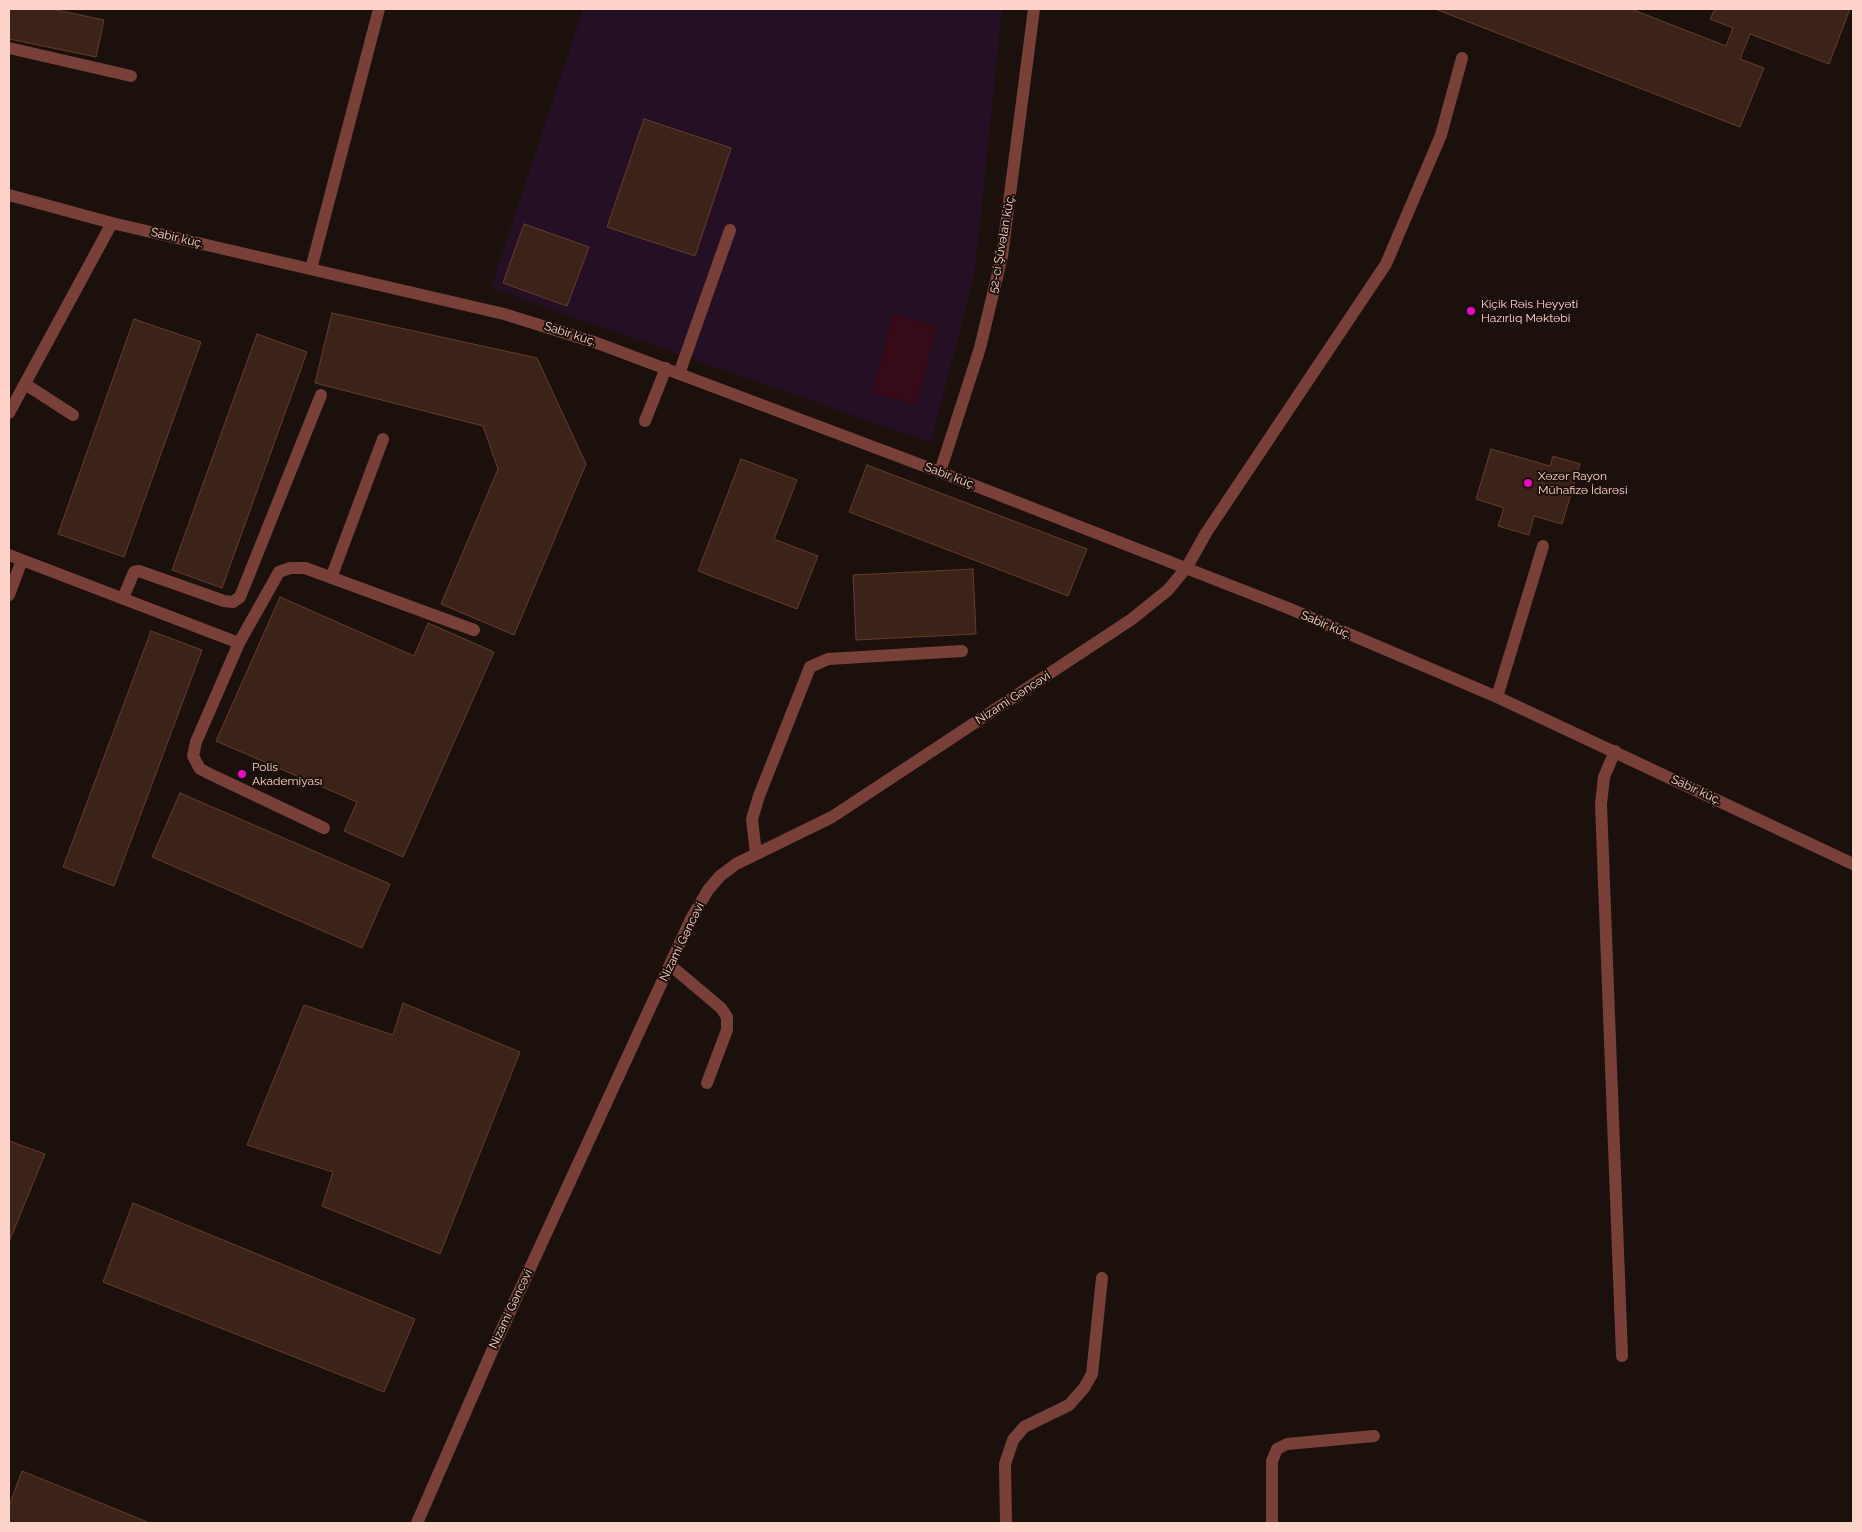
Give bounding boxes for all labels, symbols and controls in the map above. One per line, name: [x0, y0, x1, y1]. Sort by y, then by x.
street label: 52-ci Şüvəlan küç.: [986, 194, 1018, 294]
street label: Sabir küç.: [149, 225, 205, 251]
place label: Kiçik Rəis Heyyəti Hazırlıq Məktəbi: [1481, 297, 1578, 325]
marker: Kiçik Rəis Heyyəti Hazırlıq Məktəbi: [1465, 305, 1477, 317]
street label: Sabir küç.: [542, 319, 598, 349]
street label: Sabir küç.: [922, 460, 978, 492]
place label: Xəzər Rayon Mühafizə İdarəsi: [1538, 469, 1628, 497]
marker: Xəzər Rayon Mühafizə İdarəsi: [1522, 477, 1534, 489]
street label: Sabir küç.: [1299, 608, 1353, 642]
street label: Nizami Gəncəvi: [973, 669, 1053, 727]
place label: Polis Akademiyası: [252, 760, 322, 788]
marker: Polis Akademiyası: [236, 768, 248, 780]
street label: Sabir küç.: [1669, 772, 1723, 808]
street label: Nizami Gəncəvi: [657, 900, 707, 984]
street label: Nizami Gəncəvi: [486, 1267, 536, 1351]

